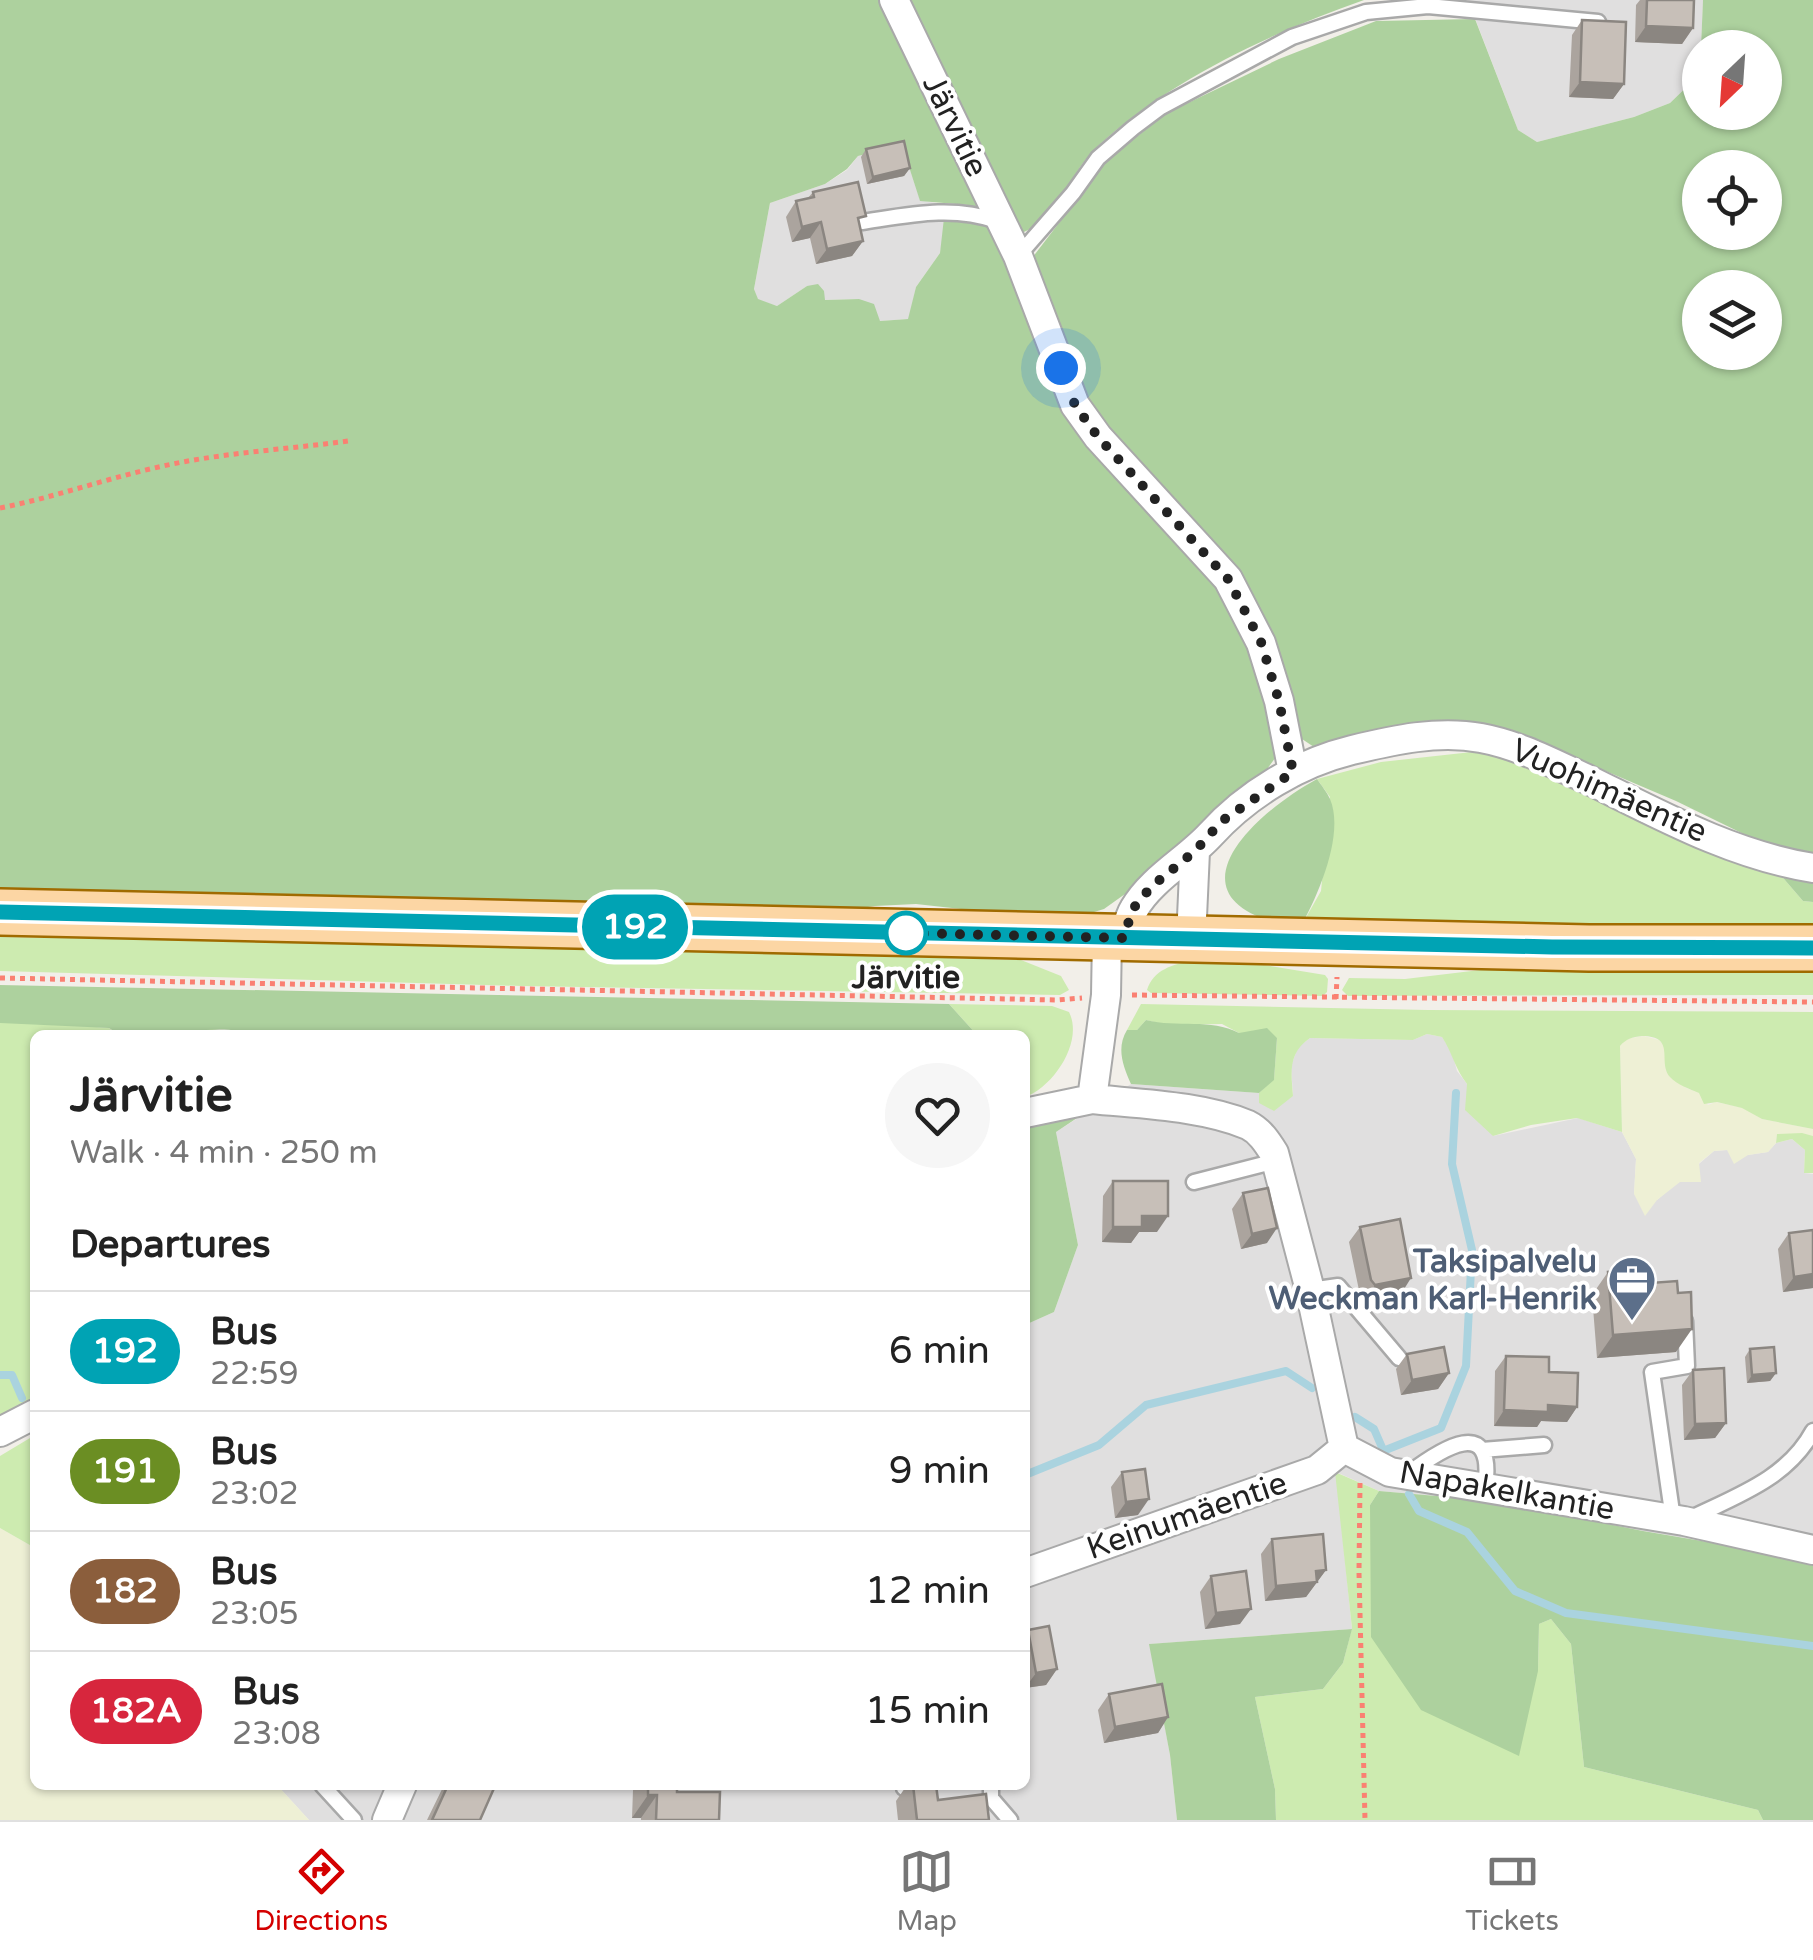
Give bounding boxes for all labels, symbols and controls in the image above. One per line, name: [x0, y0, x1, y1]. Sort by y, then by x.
north arrow: [1682, 30, 1782, 130]
map controls: [1682, 30, 1782, 370]
street label: Järvitie: [914, 69, 996, 183]
button: locate: [1682, 150, 1782, 250]
button: layers: [1682, 270, 1782, 370]
your location: [1036, 343, 1086, 393]
street label: Vuohimäentie: [1505, 731, 1713, 851]
line badge: 192: [578, 894, 692, 960]
text: 192: [602, 906, 668, 948]
marker: Järvitie: [885, 912, 927, 954]
place label: Järvitie: [851, 959, 960, 997]
button: heart: [885, 1063, 990, 1168]
text: Järvitie: [70, 1067, 233, 1125]
text: Walk · 4 min · 250 m: [70, 1134, 378, 1172]
text: Departures: [70, 1222, 271, 1268]
place label: Taksipalvelu Weckman Karl-Henrik: [1269, 1243, 1597, 1318]
office icon: Taksipalvelu Weckman Karl-Henrik: [1606, 1254, 1658, 1322]
text: Bus: [210, 1309, 277, 1355]
text: 6 min: [889, 1328, 990, 1374]
text: 192: [92, 1330, 158, 1372]
text: 22:59: [210, 1355, 299, 1393]
text: Bus: [210, 1429, 277, 1475]
text: 9 min: [889, 1448, 990, 1494]
text: 191: [92, 1450, 158, 1492]
street label: Napakelkantie: [1397, 1453, 1617, 1529]
street label: Keinumäentie: [1082, 1464, 1292, 1568]
text: 23:02: [210, 1475, 299, 1513]
text: Bus: [210, 1549, 277, 1595]
text: 12 min: [865, 1568, 990, 1614]
text: 182: [92, 1570, 158, 1612]
text: 23:05: [210, 1595, 299, 1633]
text: Bus: [232, 1669, 300, 1715]
text: 15 min: [865, 1688, 990, 1734]
text: 182A: [90, 1690, 182, 1732]
text: 23:08: [232, 1715, 321, 1753]
tab: Directions: [254, 1844, 388, 1938]
tab: Map: [896, 1844, 957, 1938]
tab: Tickets: [1465, 1844, 1559, 1938]

